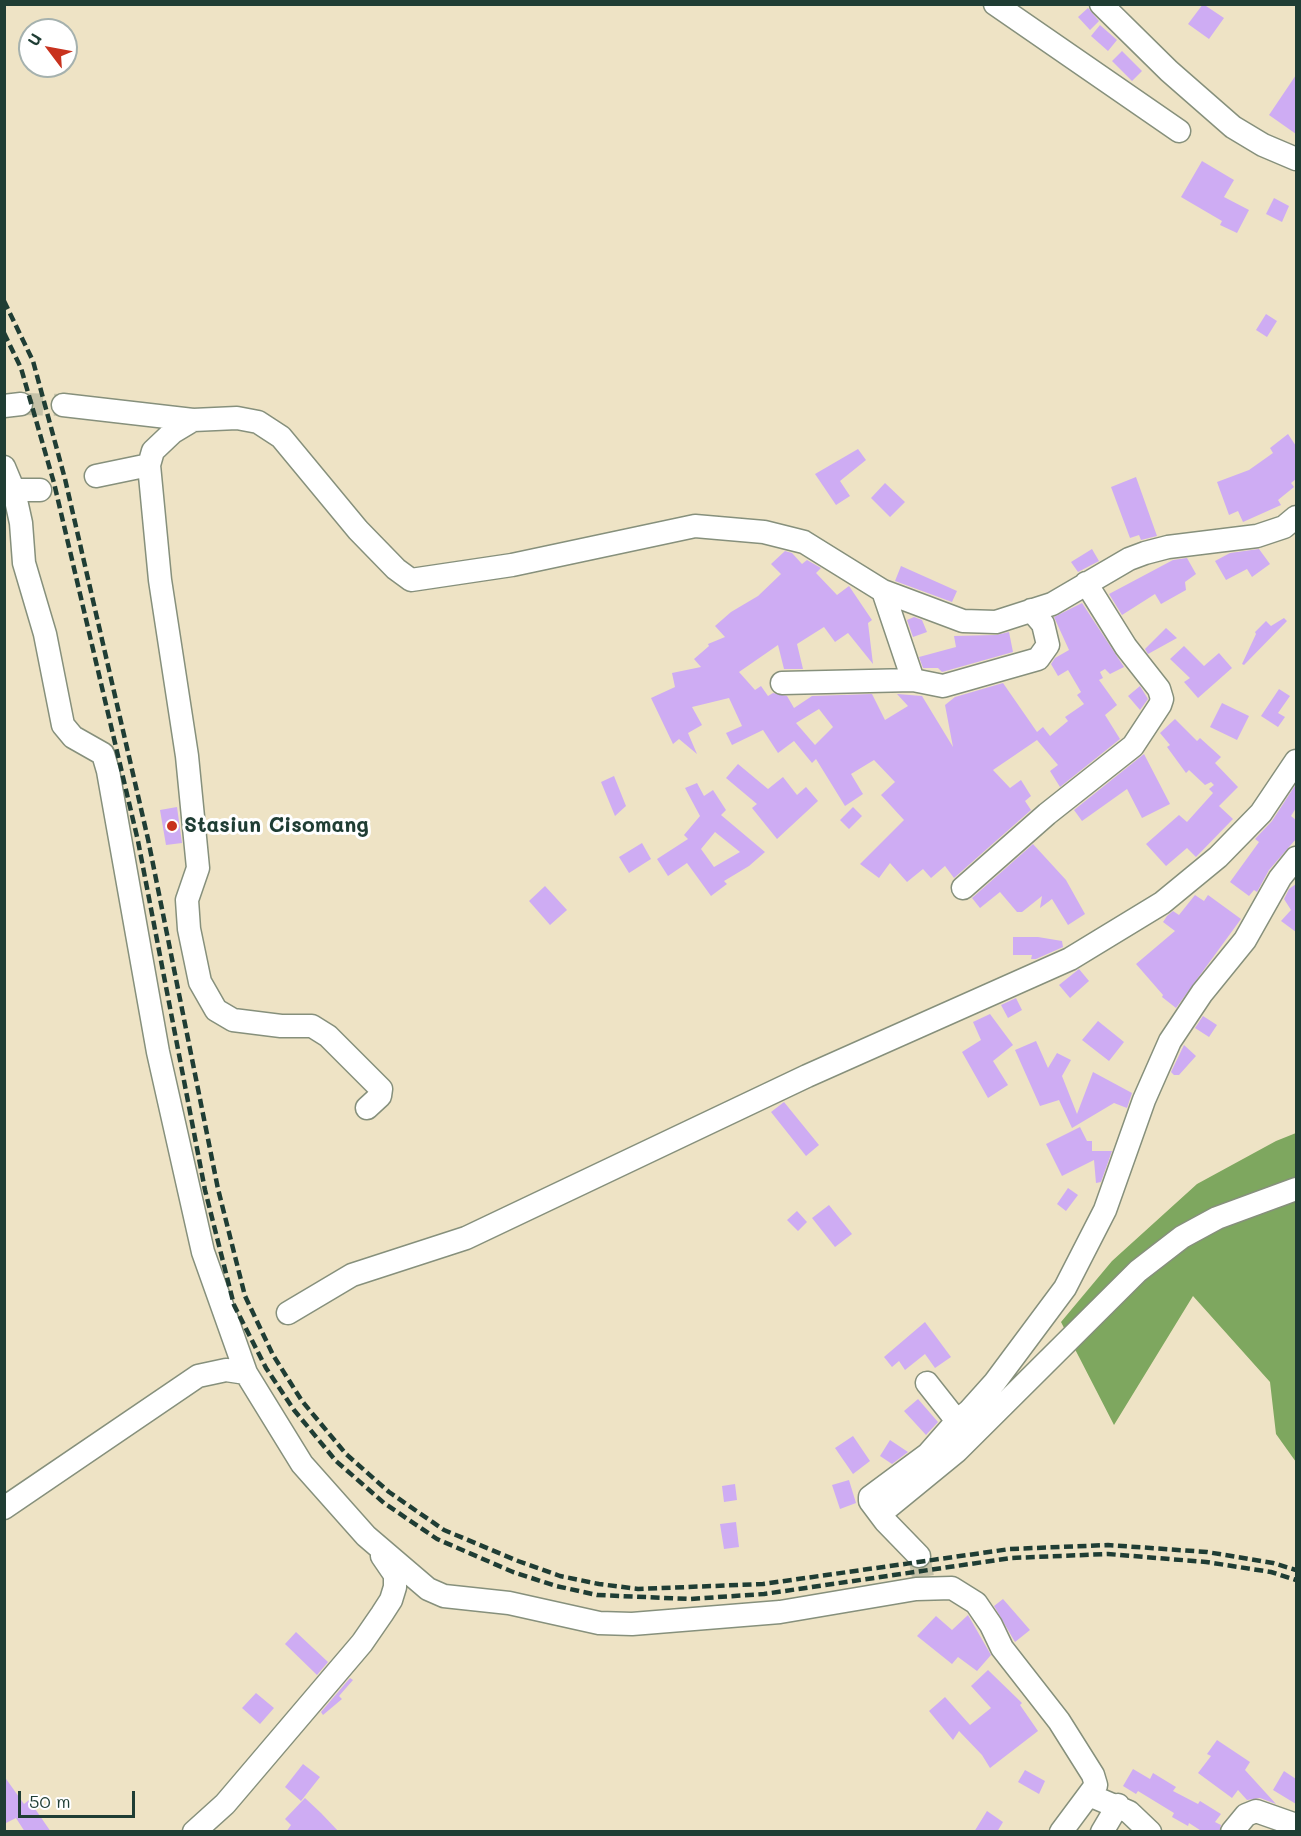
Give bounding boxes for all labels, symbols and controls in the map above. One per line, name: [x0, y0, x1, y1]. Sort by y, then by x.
north arrow: [18, 18, 78, 78]
text: U: [22, 29, 46, 50]
place label: Stasiun Cisomang: [184, 813, 369, 839]
marker: Stasiun Cisomang: [165, 819, 179, 833]
scale bar: [21, 1779, 138, 1817]
text: 50 m: [29, 1789, 71, 1813]

